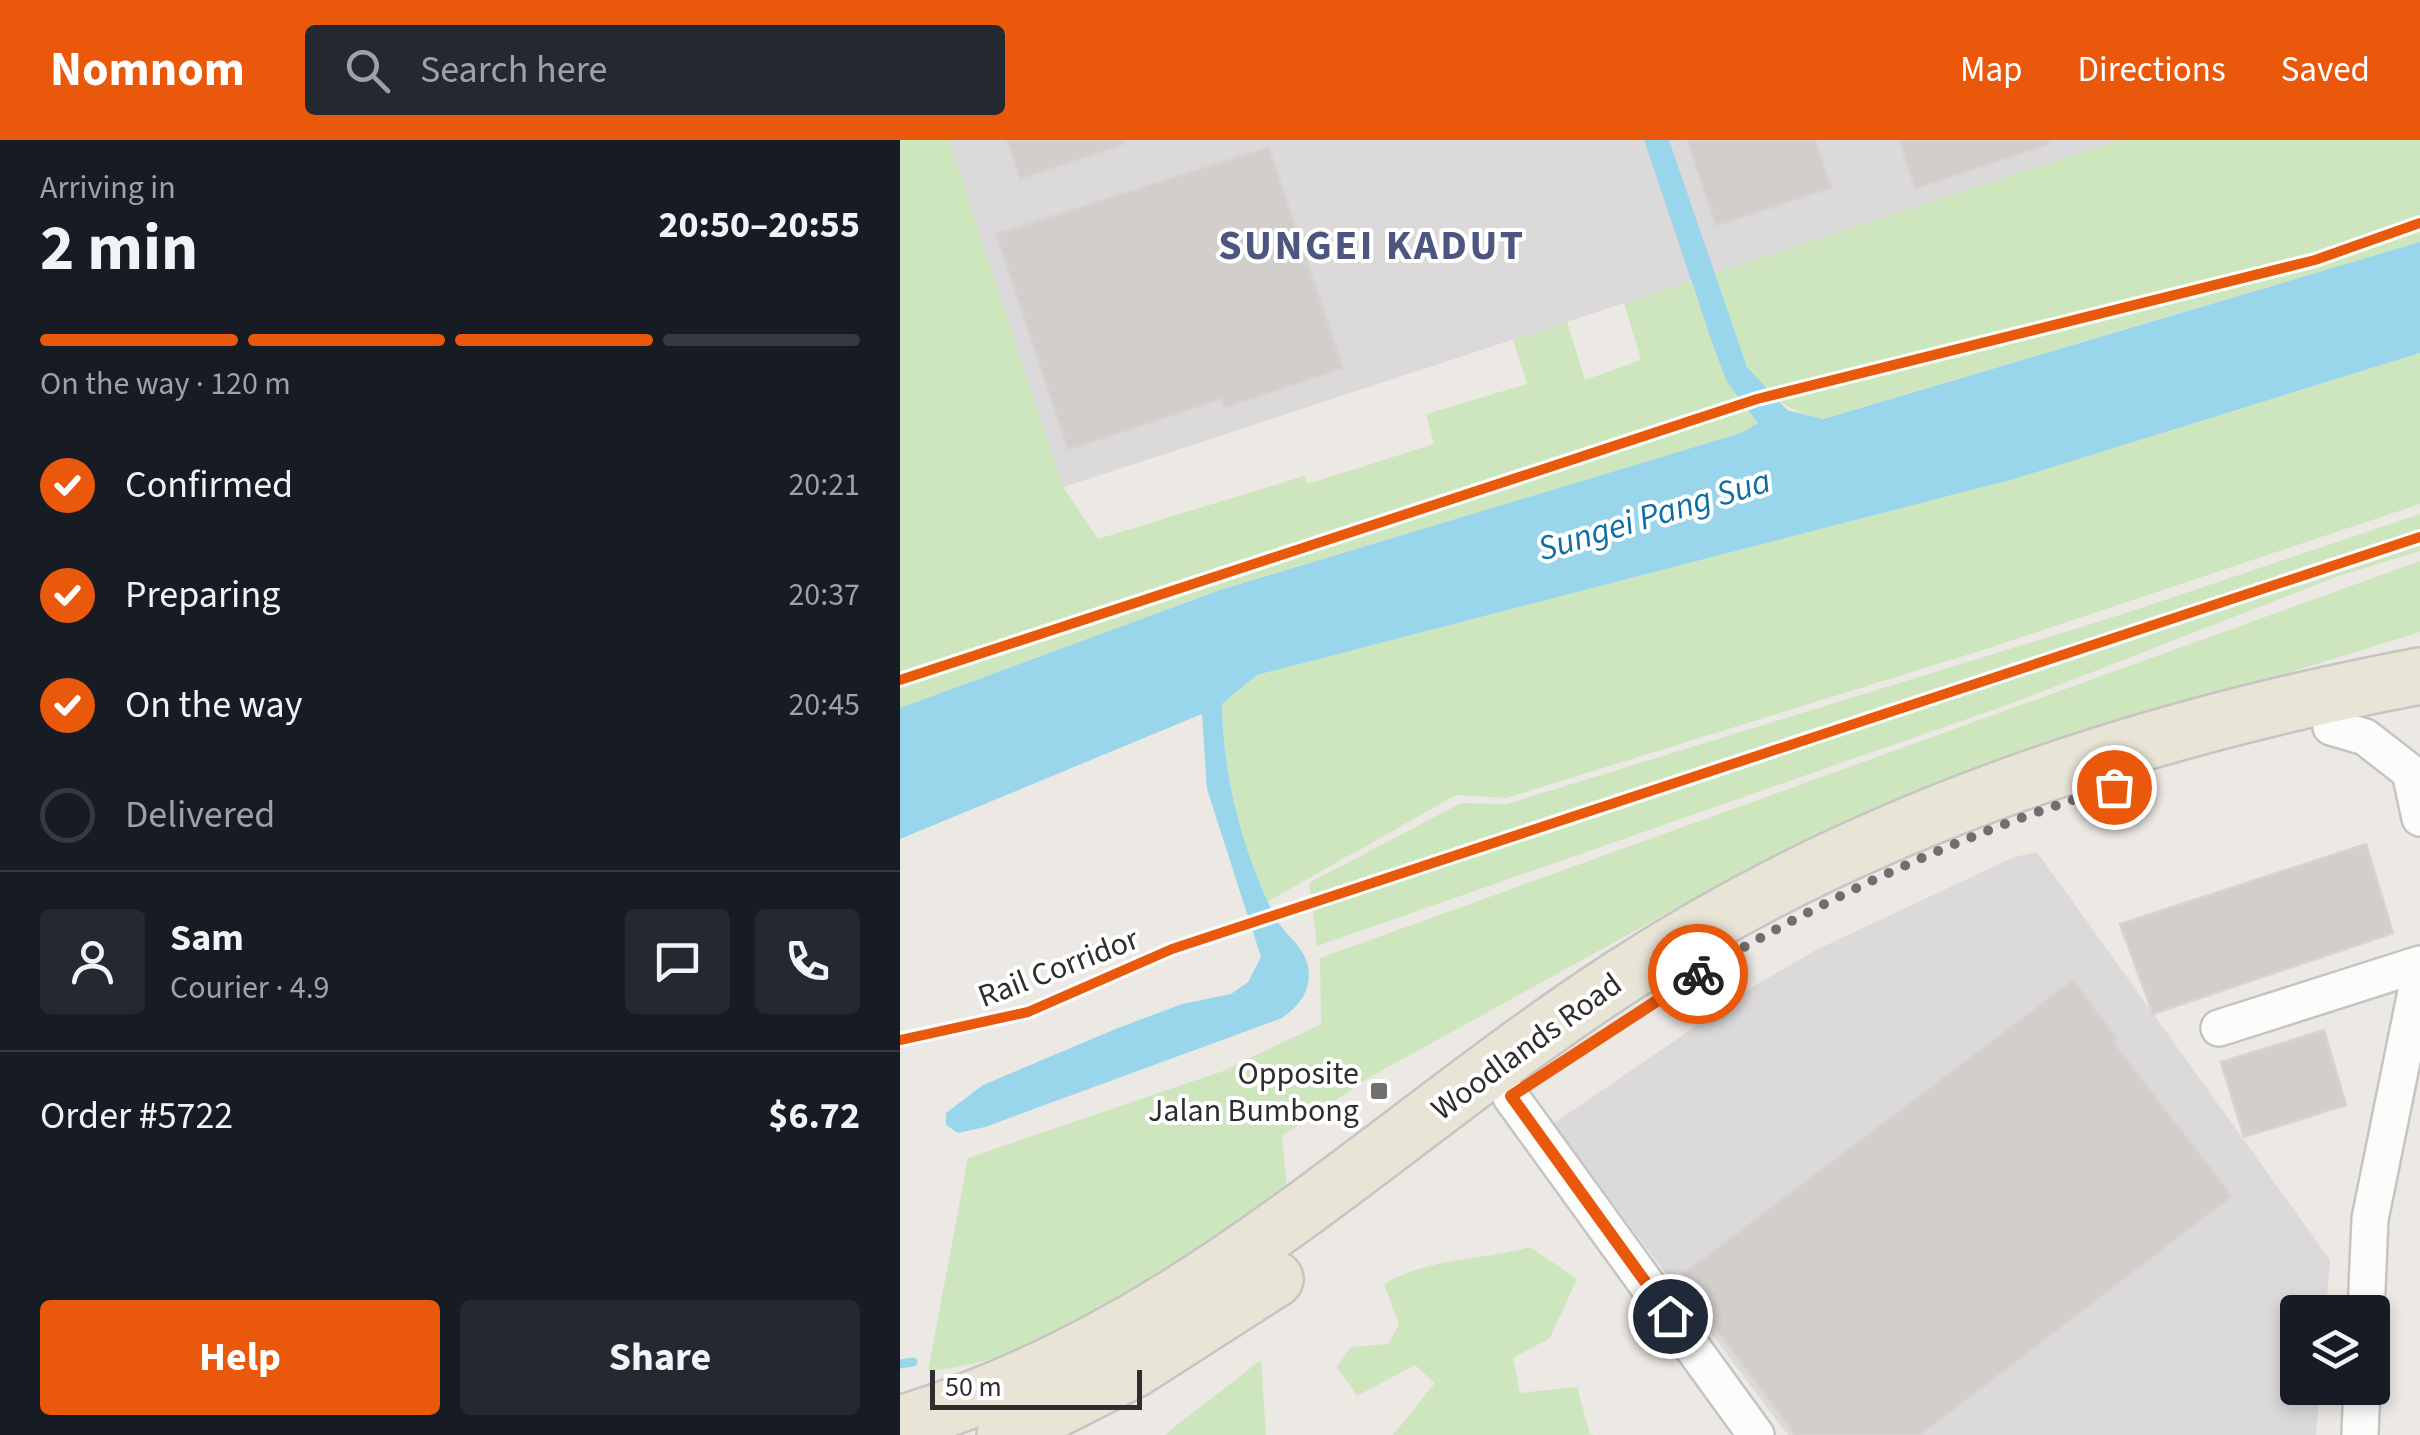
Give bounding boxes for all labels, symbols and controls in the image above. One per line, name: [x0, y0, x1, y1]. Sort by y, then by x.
search box: [305, 25, 1005, 115]
text: Nomnom: [50, 36, 245, 104]
icon: search: [340, 43, 395, 98]
text: Search here: [420, 43, 607, 97]
text: Map: [1960, 45, 2023, 95]
text: Directions: [2078, 45, 2226, 95]
text: Saved: [2281, 45, 2370, 95]
text: Arriving in: [40, 165, 176, 211]
text: 20:50–20:55: [658, 198, 860, 252]
text: 2 min: [40, 202, 198, 295]
district label: SUNGEI KADUT: [1218, 216, 1526, 276]
text: On the way · 120 m: [40, 361, 291, 407]
water label: Sungei Pang Sua: [1532, 456, 1777, 574]
icon: check: [40, 458, 95, 513]
text: Confirmed: [125, 458, 293, 512]
text: 20:21: [788, 462, 860, 508]
icon: check: [40, 568, 95, 623]
text: Preparing: [125, 568, 280, 622]
text: 20:37: [788, 572, 860, 618]
icon: check: [40, 678, 95, 733]
text: On the way: [125, 678, 302, 732]
text: 20:45: [788, 682, 860, 728]
pin: [2072, 745, 2157, 830]
icon: bag: [2087, 760, 2142, 815]
text: Delivered: [125, 788, 275, 842]
button: person: [40, 909, 145, 1014]
button: chat: [625, 909, 730, 1014]
button: phone: [755, 909, 860, 1014]
text: Sam: [170, 911, 244, 965]
street label: Rail Corridor: [971, 916, 1146, 1020]
courier: [1648, 924, 1748, 1024]
icon: bike: [1671, 947, 1726, 1002]
street label: Woodlands Road: [1422, 962, 1631, 1132]
text: Courier · 4.9: [170, 965, 330, 1011]
place label: Opposite Jalan Bumbong: [1148, 1051, 1359, 1134]
marker: Opposite Jalan Bumbong: [1368, 1080, 1390, 1102]
text: Order #5722: [40, 1089, 233, 1143]
text: $6.72: [768, 1089, 860, 1143]
pin: [1628, 1274, 1713, 1359]
icon: home: [1643, 1289, 1698, 1344]
map controls: [2280, 1295, 2390, 1405]
button: layers: [2280, 1295, 2390, 1405]
button: Help: [40, 1300, 440, 1415]
button: Share: [460, 1300, 860, 1415]
scale bar: [930, 1365, 1142, 1410]
text: 50 m: [945, 1367, 1002, 1407]

